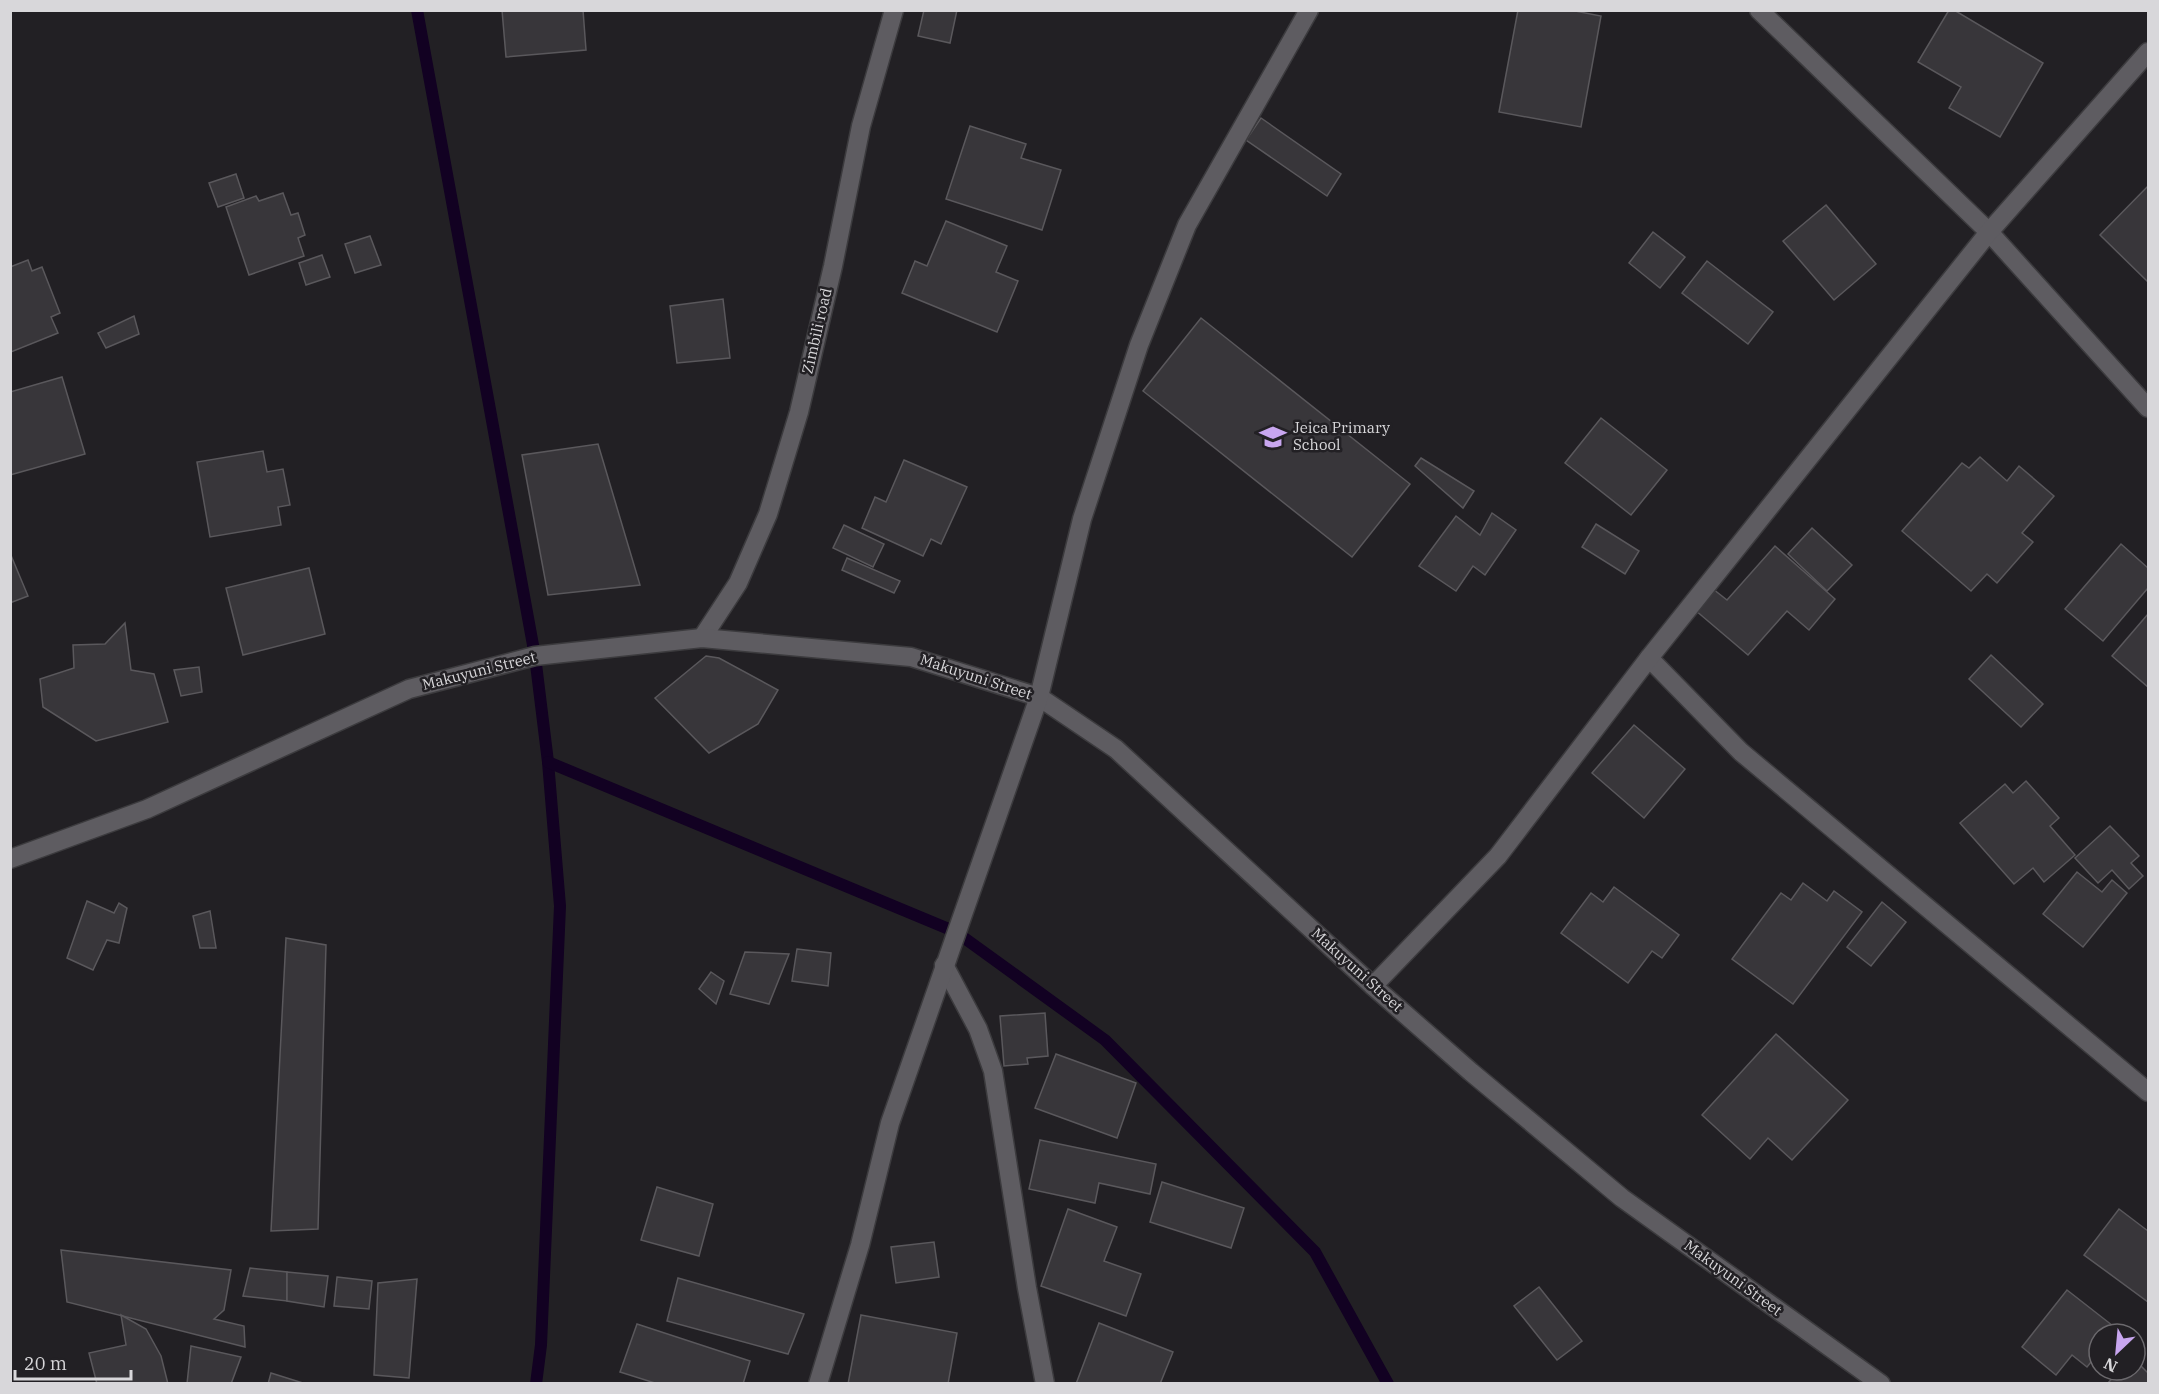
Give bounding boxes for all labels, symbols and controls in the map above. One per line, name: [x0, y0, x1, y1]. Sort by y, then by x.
street label: Zimbili road: [797, 286, 836, 376]
place label: Jeica Primary School: [1293, 418, 1390, 454]
school or university icon: Jeica Primary School: [1258, 422, 1288, 452]
street label: Makuyuni Street: [420, 647, 538, 694]
street label: Makuyuni Street: [918, 650, 1034, 704]
street label: Makuyuni Street: [1308, 924, 1407, 1016]
street label: Makuyuni Street: [1681, 1236, 1786, 1319]
north arrow: [2087, 1322, 2147, 1382]
scale bar: [15, 1343, 130, 1381]
text: 20 m: [24, 1352, 67, 1375]
text: N: [2100, 1354, 2120, 1377]

